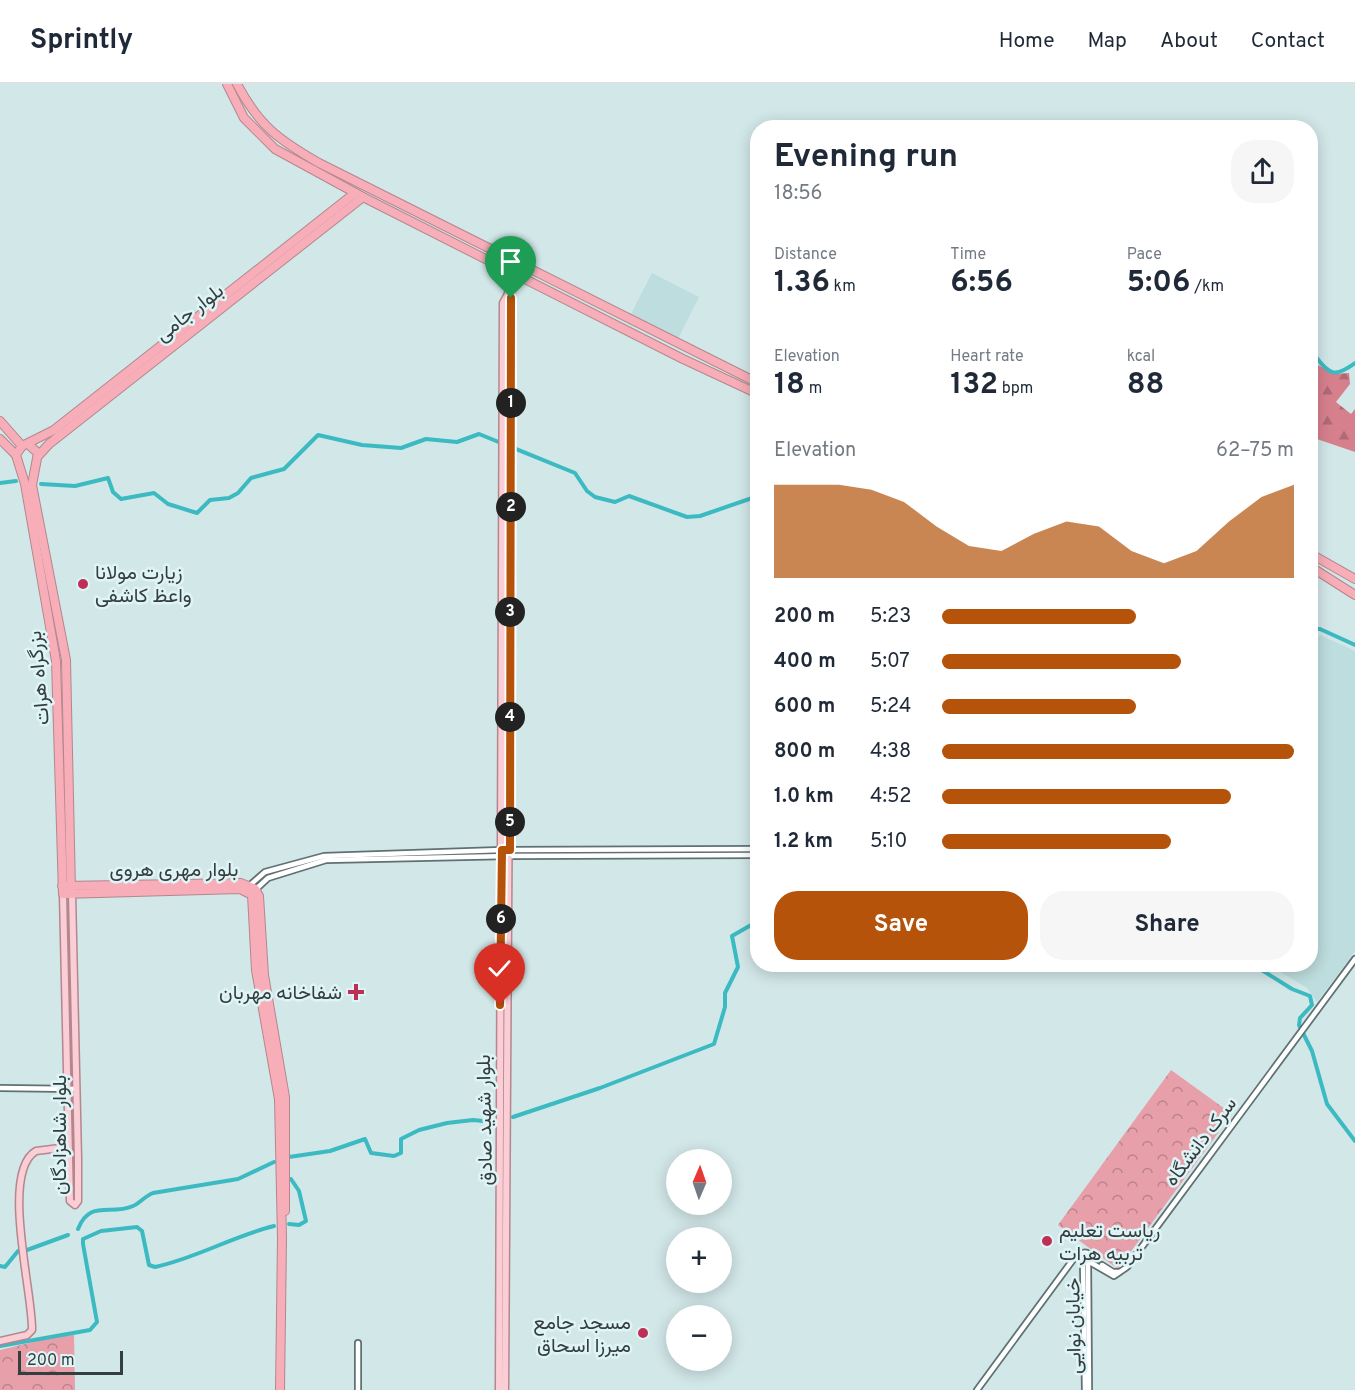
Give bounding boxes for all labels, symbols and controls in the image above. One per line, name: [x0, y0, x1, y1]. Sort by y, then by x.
text: Sprintly: [30, 23, 133, 59]
text: Home: [999, 28, 1055, 55]
text: Map: [1088, 28, 1127, 55]
text: About: [1160, 28, 1218, 55]
text: Contact: [1251, 28, 1325, 55]
text: Evening run: [774, 137, 958, 179]
button: share: [1231, 140, 1294, 203]
text: 18:56: [774, 181, 823, 207]
pin: [485, 236, 536, 298]
icon: arrive: [494, 245, 527, 278]
text: Distance: [774, 245, 837, 265]
text: Time: [950, 245, 986, 265]
text: Pace: [1127, 245, 1162, 265]
text: 1.36: [774, 265, 830, 302]
text: 6:56: [950, 265, 1013, 302]
text: 5:06: [1127, 265, 1190, 302]
text: km: [830, 277, 856, 297]
text: /km: [1190, 277, 1224, 297]
street label: بلوار جامی: [151, 279, 230, 348]
text: Elevation: [774, 347, 840, 367]
text: Heart rate: [950, 347, 1024, 367]
text: kcal: [1127, 347, 1155, 367]
text: 18: [774, 367, 805, 404]
text: 132: [950, 367, 998, 404]
text: 88: [1127, 367, 1164, 404]
text: m: [805, 379, 822, 399]
text: bpm: [998, 379, 1033, 399]
pin: 1: [496, 388, 526, 418]
text: 1: [508, 393, 514, 413]
text: Elevation: [774, 438, 856, 464]
text: 62–75 m: [1216, 438, 1294, 464]
pin: 2: [496, 492, 526, 522]
text: 2: [506, 497, 516, 517]
place label: زیارت مولانا واعظ کاشفی: [95, 561, 192, 610]
marker: زیارت مولانا واعظ کاشفی: [76, 577, 90, 591]
pin: 3: [495, 597, 525, 627]
text: 3: [505, 602, 515, 622]
text: 200 m: [774, 604, 835, 630]
text: 5:23: [870, 604, 911, 630]
street label: بزرگراه هرات: [23, 630, 57, 726]
text: 400 m: [774, 649, 836, 675]
text: 5:07: [870, 649, 910, 675]
text: 600 m: [774, 694, 835, 720]
text: 5:24: [870, 694, 911, 720]
pin: 4: [495, 702, 525, 732]
text: 4: [505, 707, 515, 727]
text: 800 m: [774, 739, 835, 765]
text: 4:38: [870, 739, 911, 765]
text: 1.0 km: [774, 784, 834, 810]
text: 4:52: [870, 784, 911, 810]
pin: 5: [495, 807, 525, 837]
text: 5: [505, 812, 515, 832]
text: 1.2 km: [774, 829, 833, 855]
text: 5:10: [870, 829, 907, 855]
street label: بلوار مهری هروی: [110, 858, 238, 884]
button: Save: [774, 891, 1028, 960]
button: Share: [1040, 891, 1294, 960]
pin: 6: [486, 904, 516, 934]
text: 6: [496, 909, 506, 929]
pin: [474, 943, 525, 1005]
icon: check: [483, 952, 516, 985]
place label: شفاخانه مهربان: [219, 981, 342, 1007]
marker: شفاخانه مهربان: [347, 983, 365, 1001]
street label: بلوار شهید صادق: [472, 1054, 500, 1186]
street label: بلوار شاهزادگان: [48, 1075, 74, 1195]
street label: سرک دانشگاه: [1159, 1092, 1244, 1192]
north arrow: [666, 1149, 732, 1215]
map controls: [666, 1149, 732, 1371]
place label: ریاست تعلیم تربیه هرات: [1059, 1219, 1160, 1268]
button: +: [666, 1227, 732, 1293]
marker: ریاست تعلیم تربیه هرات: [1040, 1234, 1054, 1248]
street label: خیابان نوایی: [1061, 1278, 1089, 1374]
button: −: [666, 1305, 732, 1371]
place label: مسجد جامع میرزا اسحاق: [533, 1311, 631, 1360]
marker: مسجد جامع میرزا اسحاق: [636, 1326, 650, 1340]
scale bar: [18, 1348, 123, 1376]
text: 200 m: [27, 1351, 75, 1371]

